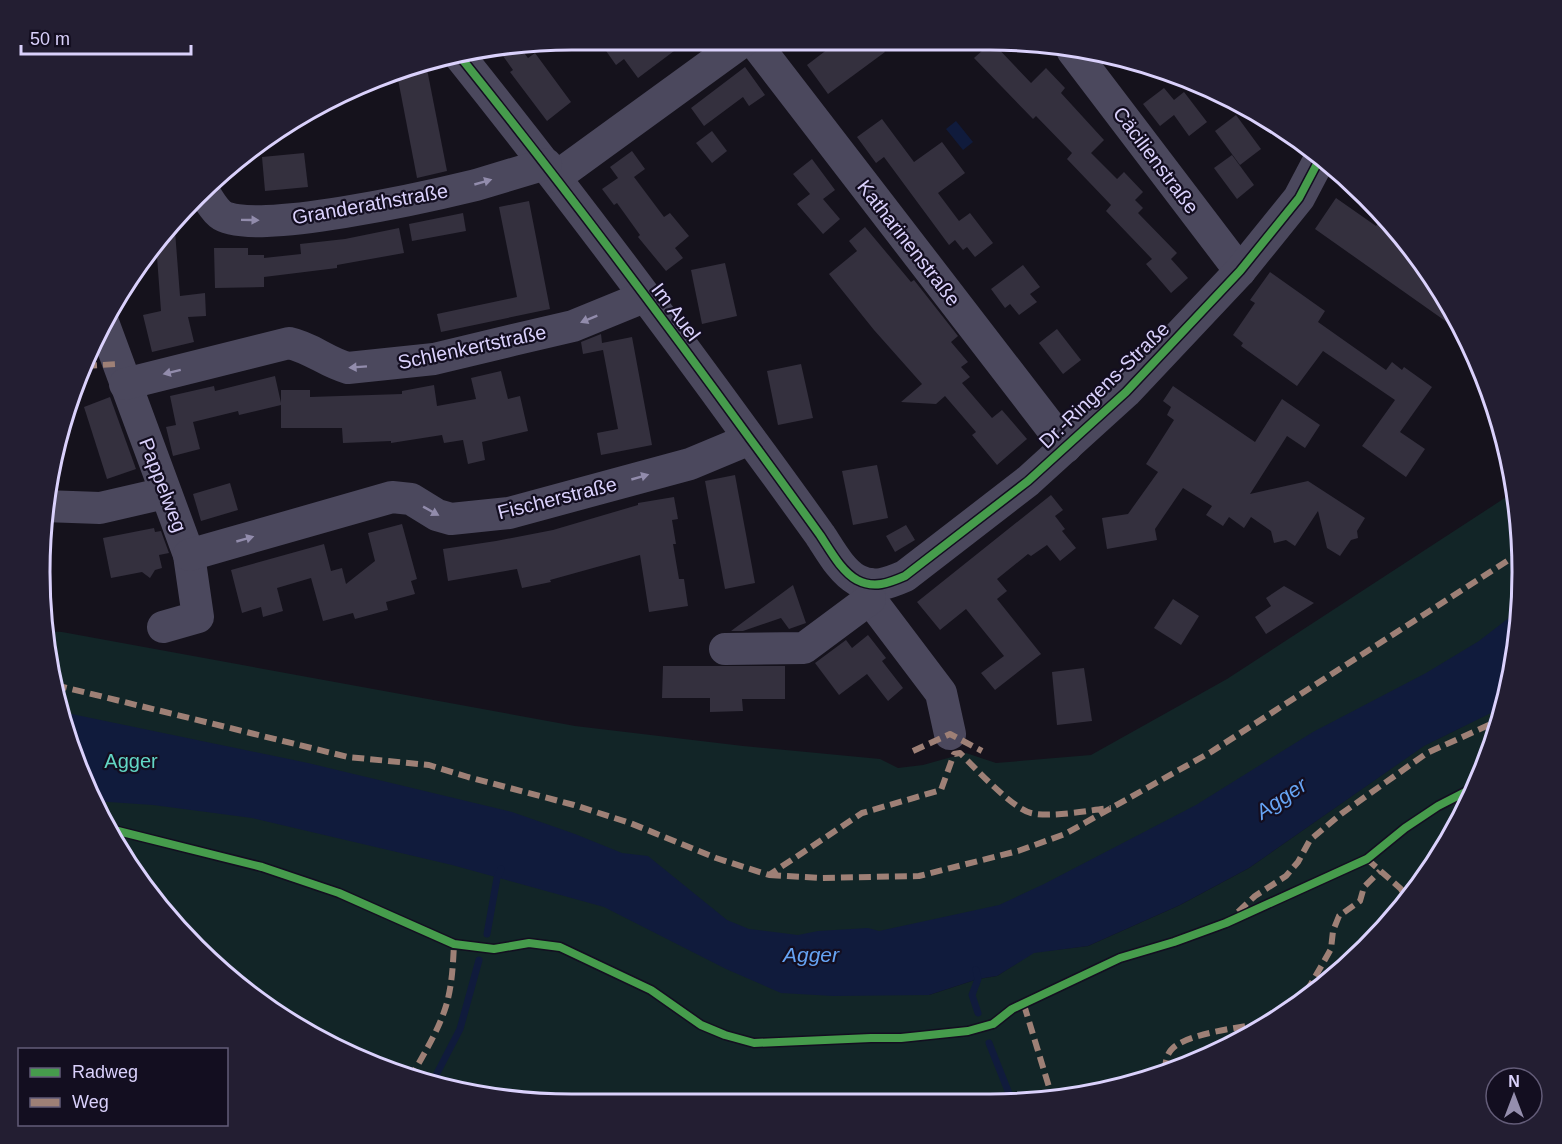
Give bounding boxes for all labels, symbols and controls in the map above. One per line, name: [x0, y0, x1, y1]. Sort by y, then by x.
scale bar: [21, 18, 190, 56]
text: 50 m: [30, 29, 70, 49]
street label: Cäcilienstraße: [1109, 102, 1203, 218]
street label: Katharinenstraße: [853, 176, 965, 310]
one-way arrow: [474, 177, 492, 186]
street label: Granderathstraße: [290, 179, 450, 229]
one-way arrow: [240, 215, 259, 225]
street label: Im Auel: [647, 279, 705, 345]
one-way arrow: [580, 314, 598, 324]
street label: Dr.-Ringens-Straße: [1034, 317, 1174, 453]
street label: Schlenkertstraße: [396, 321, 548, 373]
one-way arrow: [349, 362, 368, 372]
one-way arrow: [163, 368, 181, 378]
street label: Pappelweg: [135, 435, 191, 535]
one-way arrow: [631, 472, 649, 482]
street label: Fischerstraße: [495, 473, 619, 523]
one-way arrow: [423, 506, 440, 516]
one-way arrow: [236, 534, 254, 543]
park label: Agger: [104, 750, 158, 772]
water label: Agger: [1250, 772, 1311, 824]
water label: Agger: [781, 943, 840, 966]
legend: [18, 1048, 228, 1126]
text: Radweg: [72, 1062, 138, 1082]
north arrow: [1484, 1066, 1544, 1126]
text: N: [1508, 1073, 1520, 1090]
text: Weg: [72, 1092, 109, 1112]

